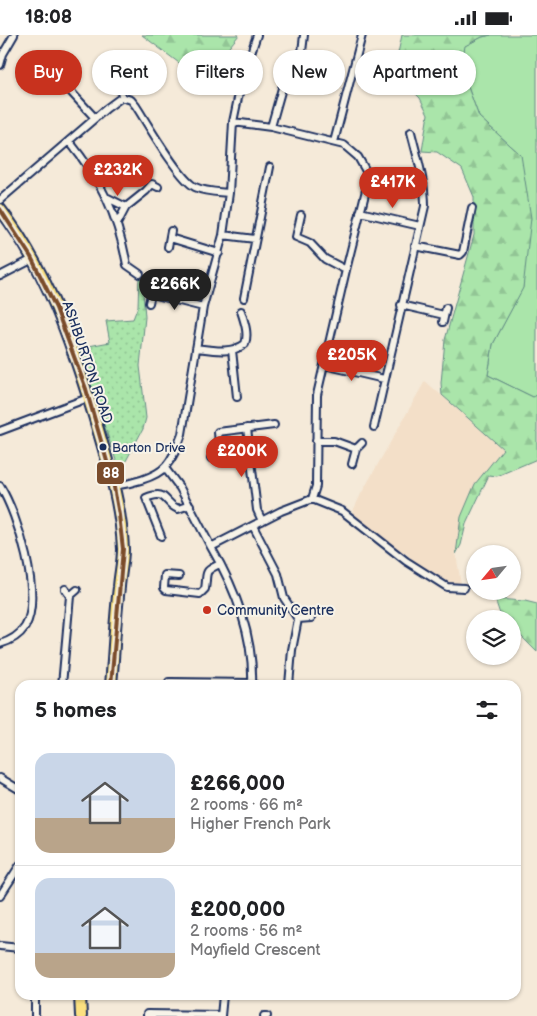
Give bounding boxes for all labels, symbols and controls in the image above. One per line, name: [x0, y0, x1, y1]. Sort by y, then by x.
text: 18:08: [25, 6, 72, 29]
chip: Buy: [15, 50, 82, 95]
chip: Rent: [92, 50, 167, 95]
chip: Filters: [177, 50, 263, 95]
chip: New: [273, 50, 345, 95]
chip: Apartment: [355, 50, 476, 95]
pin: £232K: [83, 155, 153, 197]
text: £232K: [94, 161, 142, 180]
pin: £417K: [358, 167, 428, 209]
text: £417K: [370, 173, 416, 192]
pin: £266K: [140, 269, 210, 311]
text: £266K: [150, 275, 200, 294]
street label: ASHBURTON ROAD: [59, 299, 116, 426]
pin: £205K: [317, 339, 387, 382]
text: £205K: [327, 346, 377, 365]
pin: £200K: [207, 435, 277, 478]
place label: Barton Drive: [112, 440, 186, 456]
marker: Barton Drive: [98, 442, 108, 452]
text: £200K: [217, 442, 267, 461]
line badge: 88: [96, 461, 125, 485]
text: 88: [103, 465, 119, 482]
north arrow: [466, 545, 521, 600]
map controls: [466, 545, 521, 665]
place label: Community Centre: [217, 602, 334, 619]
marker: Community Centre: [201, 604, 213, 616]
button: layers: [466, 610, 521, 665]
icon: filters: [473, 696, 501, 724]
text: 5 homes: [35, 698, 117, 723]
text: £266,000: [190, 771, 285, 796]
icon: home: [75, 773, 135, 833]
text: 2 rooms · 66 m²: [190, 796, 303, 815]
text: Higher French Park: [190, 815, 330, 834]
text: £200,000: [190, 897, 285, 922]
icon: home: [75, 898, 135, 958]
text: 2 rooms · 56 m²: [190, 922, 302, 941]
text: Mayfield Crescent: [190, 941, 320, 960]

